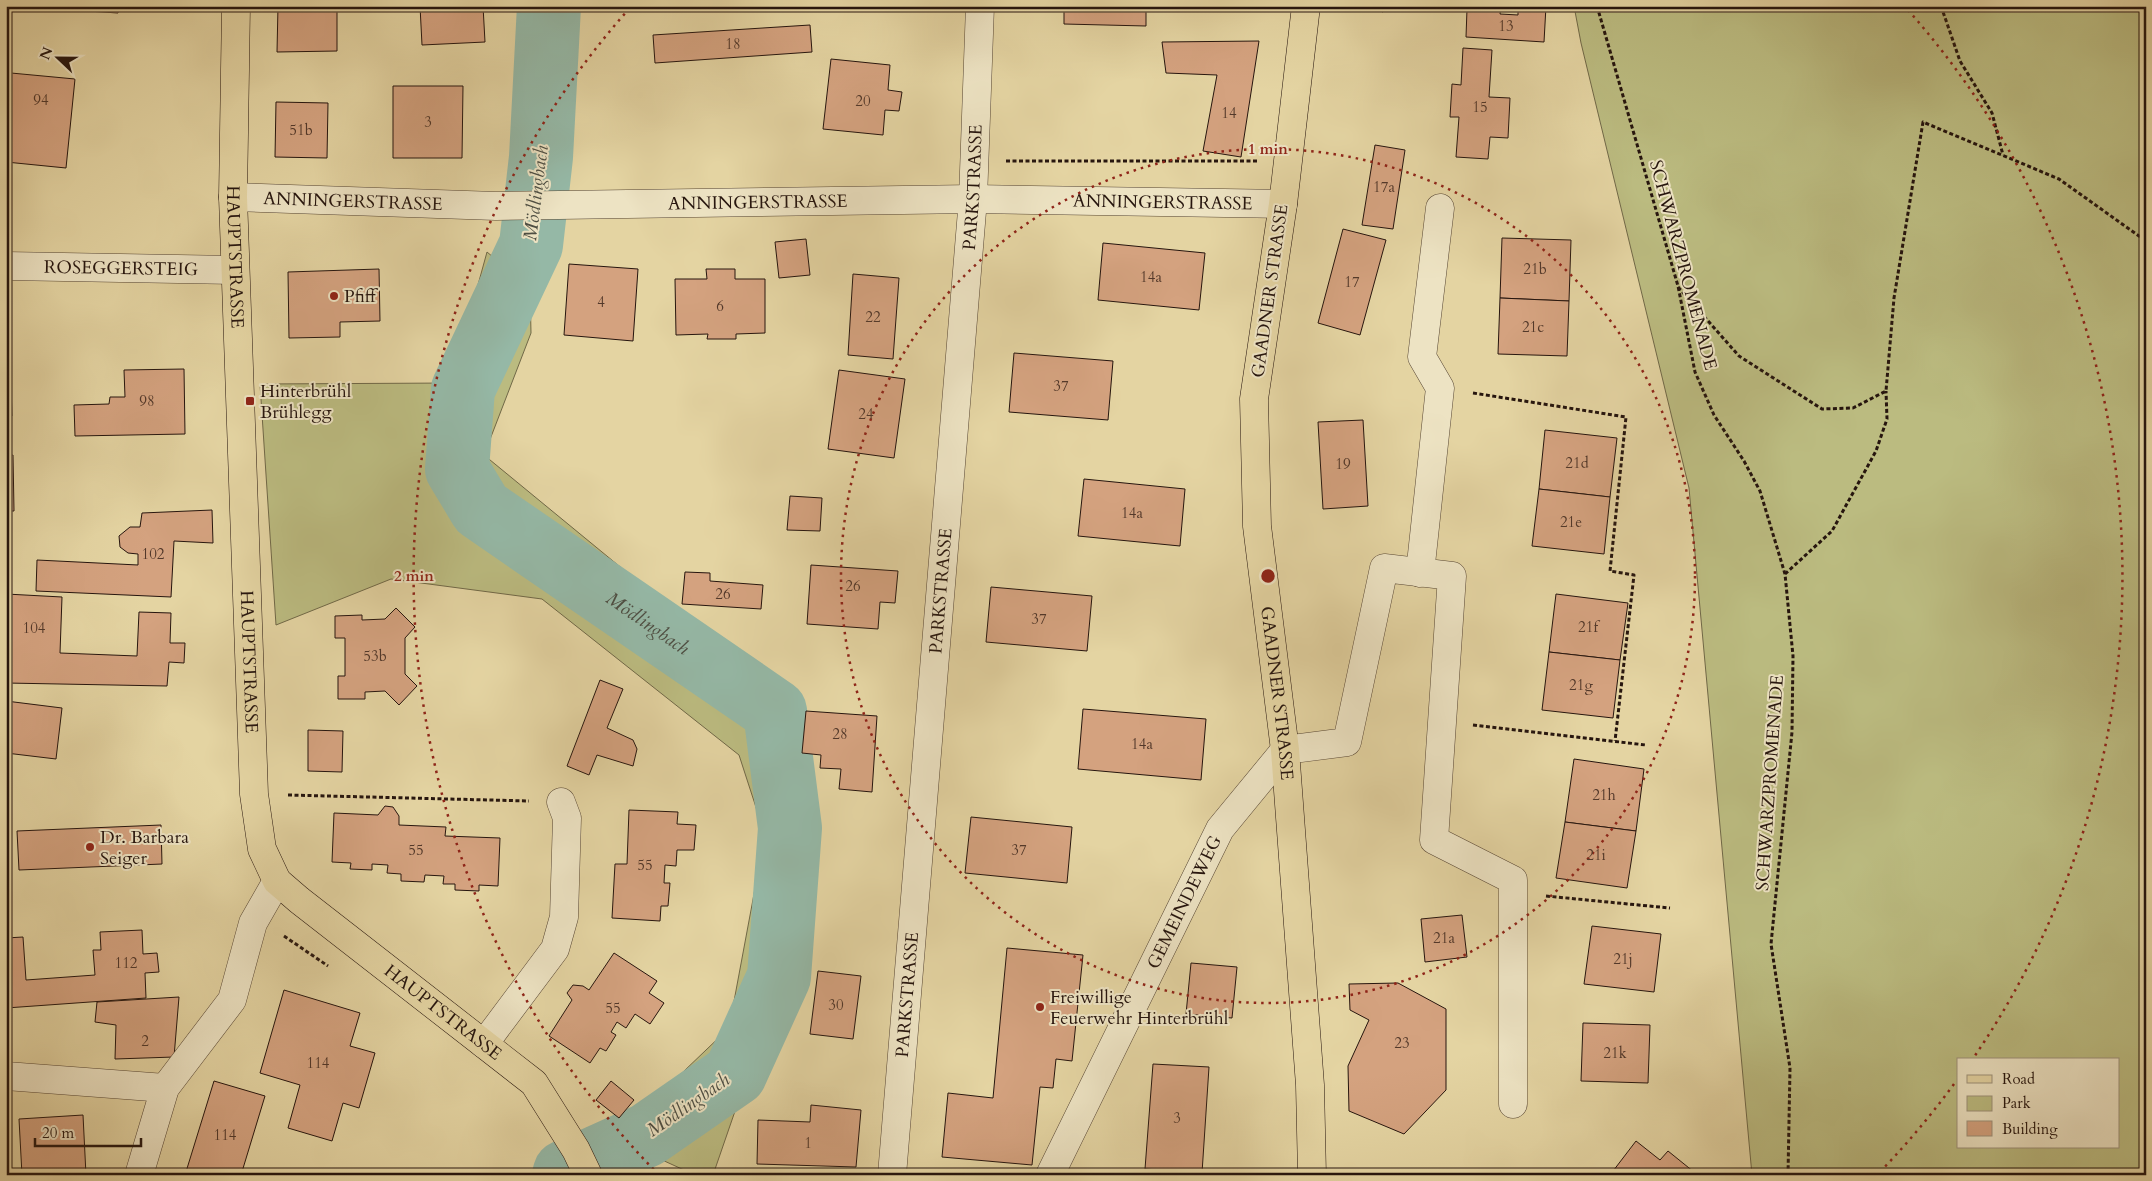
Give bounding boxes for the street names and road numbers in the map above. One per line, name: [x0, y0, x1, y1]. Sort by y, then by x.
street label: PARKSTRASSE: [956, 124, 988, 251]
street label: SCHWARZPROMENADE: [1643, 157, 1723, 373]
street label: HAUPTSTRASSE: [220, 185, 250, 329]
street label: ANNINGERSTRASSE: [263, 186, 443, 217]
street label: ANNINGERSTRASSE: [668, 188, 848, 216]
street label: ANNINGERSTRASSE: [1073, 188, 1253, 216]
street label: GAADNER STRASSE: [1245, 203, 1295, 379]
street label: ROSEGGERSTEIG: [44, 254, 198, 282]
street label: PARKSTRASSE: [923, 527, 958, 655]
street label: HAUPTSTRASSE: [234, 590, 264, 734]
street label: GAADNER STRASSE: [1255, 605, 1300, 781]
street label: SCHWARZPROMENADE: [1750, 674, 1790, 892]
street label: GEMEINDEWEG: [1141, 831, 1227, 973]
street label: PARKSTRASSE: [889, 931, 925, 1058]
street label: HAUPTSTRASSE: [379, 958, 507, 1066]

